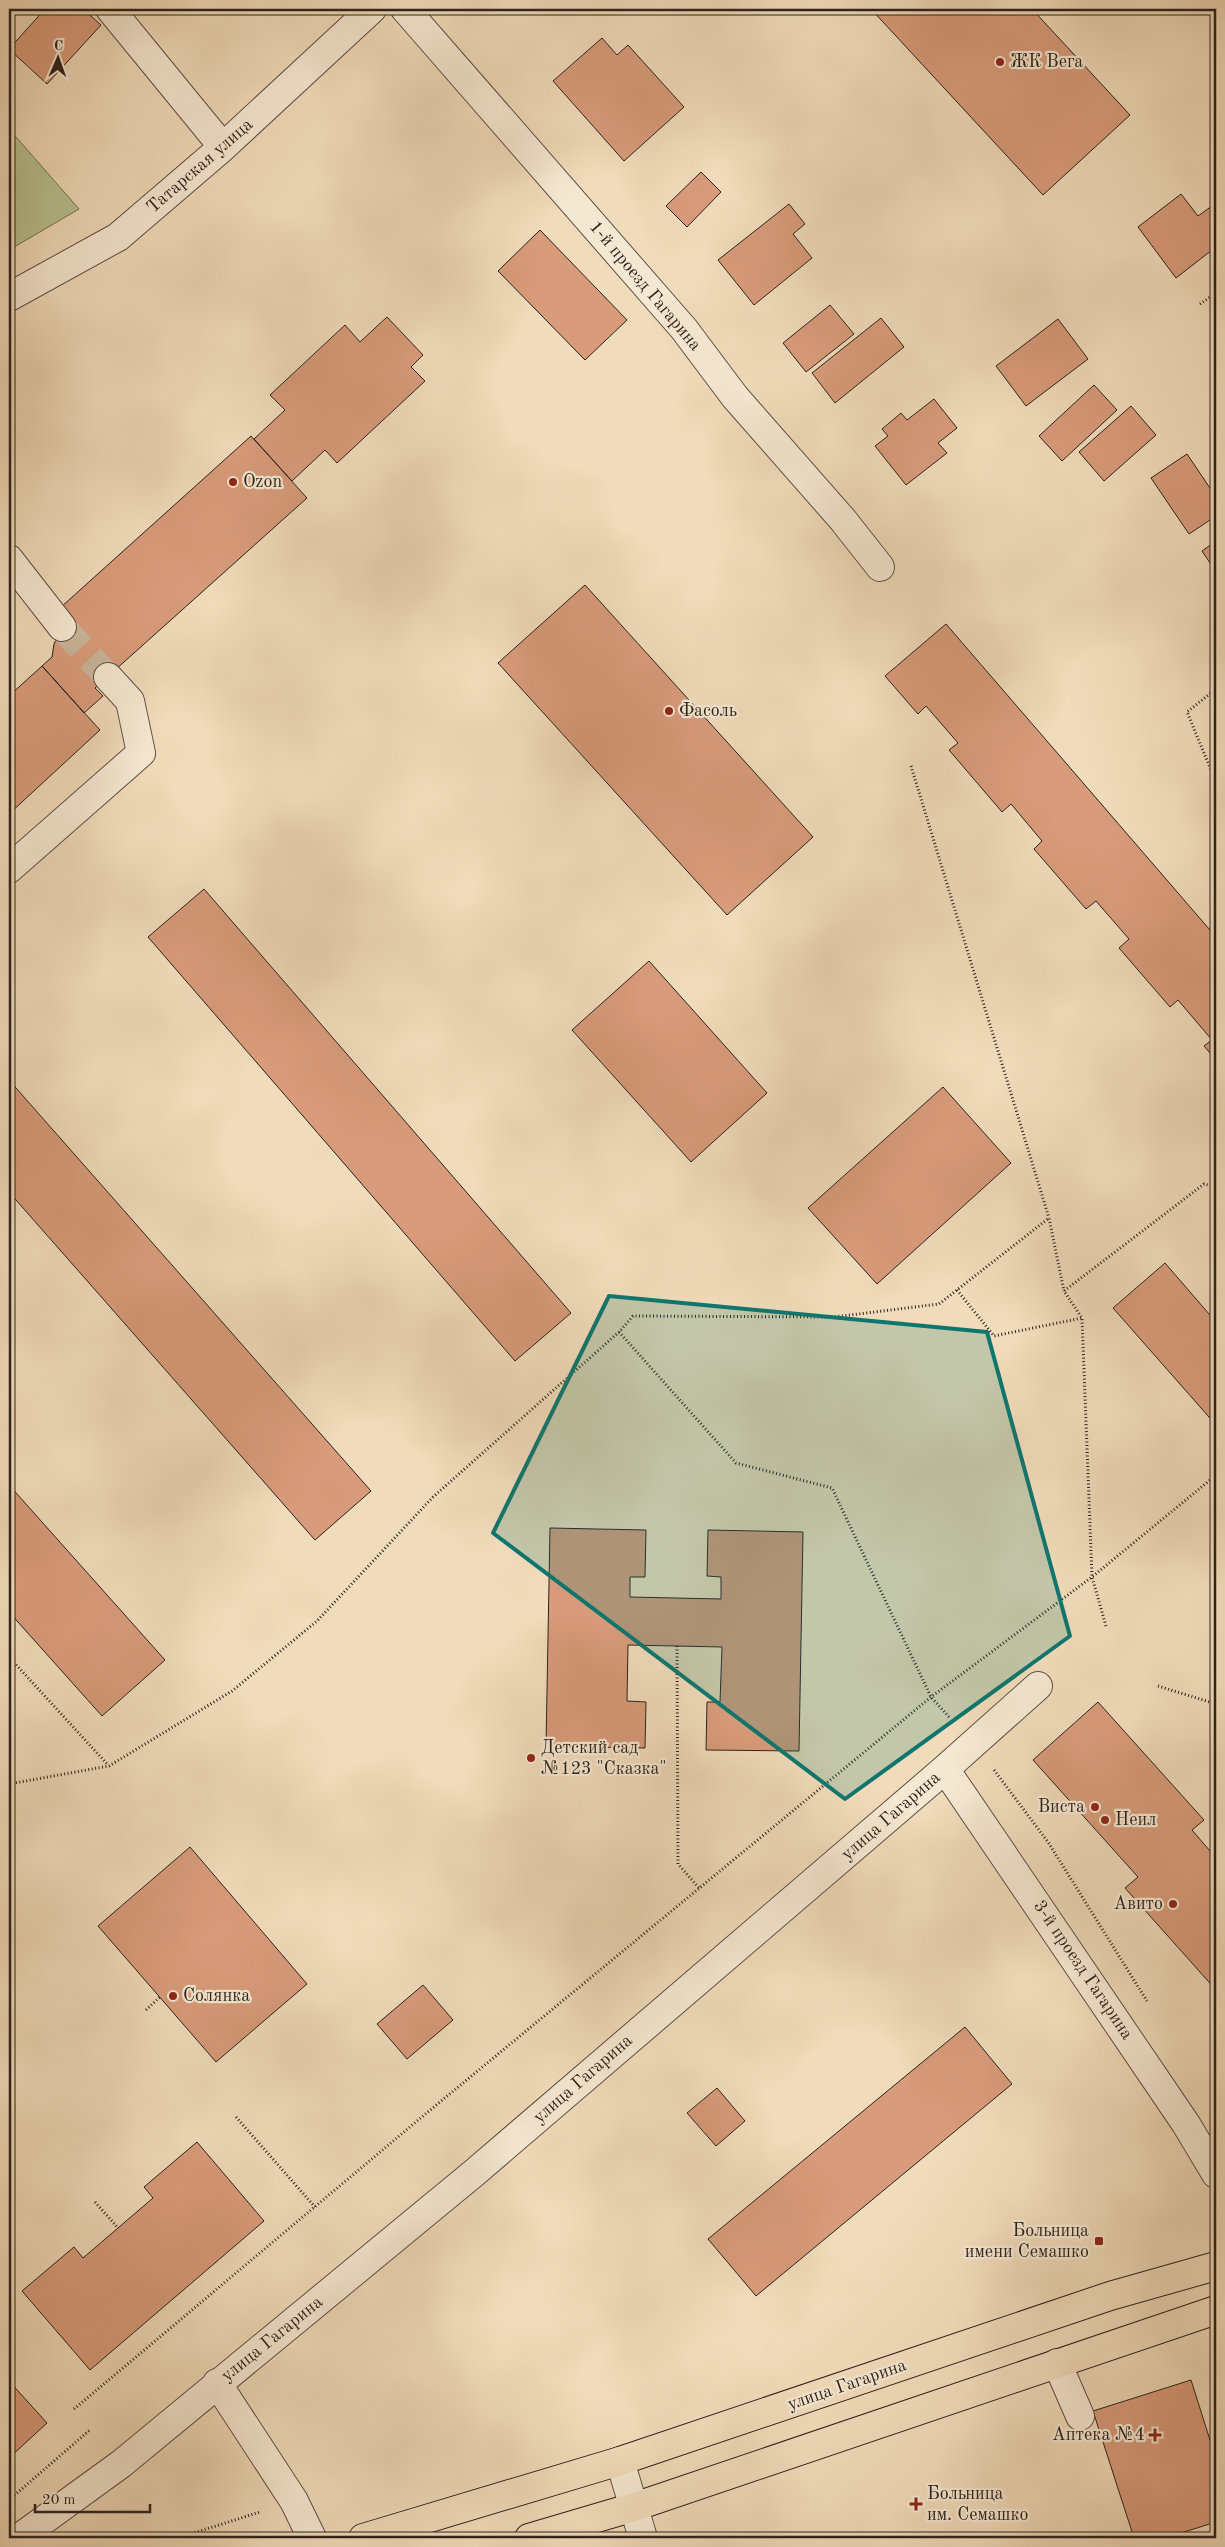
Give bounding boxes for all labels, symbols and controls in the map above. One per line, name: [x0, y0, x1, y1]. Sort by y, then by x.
north arrow: [32, 32, 82, 82]
text: С: [54, 39, 63, 53]
place label: ЖК Вега: [1010, 53, 1083, 71]
marker: ЖК Вега: [994, 56, 1006, 68]
street label: Татарская улица: [144, 115, 256, 217]
street label: 1-й проезд Гагарина: [586, 218, 704, 354]
place label: Ozon: [243, 473, 282, 491]
marker: Ozon: [227, 476, 239, 488]
place label: Фасоль: [679, 702, 737, 720]
marker: Фасоль: [663, 705, 675, 717]
place label: Детский сад №123 "Сказка": [541, 1739, 667, 1778]
marker: Детский сад №123 "Сказка": [525, 1752, 537, 1764]
street label: улица Гагарина: [838, 1768, 944, 1864]
place label: Виста: [1038, 1798, 1085, 1816]
marker: Виста: [1089, 1801, 1101, 1813]
place label: Неил: [1115, 1811, 1156, 1829]
marker: Неил: [1099, 1814, 1111, 1826]
place label: Авито: [1114, 1895, 1163, 1913]
street label: 3-й проезд Гагарина: [1030, 1897, 1136, 2043]
marker: Авито: [1167, 1898, 1179, 1910]
place label: Солянка: [183, 1987, 250, 2005]
marker: Солянка: [167, 1990, 179, 2002]
street label: улица Гагарина: [530, 2031, 636, 2127]
place label: Больница имени Семашко: [965, 2222, 1089, 2261]
marker: Больница имени Семашко: [1093, 2235, 1105, 2247]
street label: улица Гагарина: [218, 2293, 326, 2385]
street label: улица Гагарина: [785, 2356, 909, 2414]
place label: Аптека №4: [1052, 2426, 1145, 2444]
marker: Аптека №4: [1149, 2429, 1161, 2441]
scale bar: [35, 2482, 150, 2514]
place label: Больница им. Семашко: [927, 2485, 1028, 2524]
text: 20 m: [42, 2493, 76, 2508]
marker: Больница им. Семашко: [909, 2497, 923, 2511]

